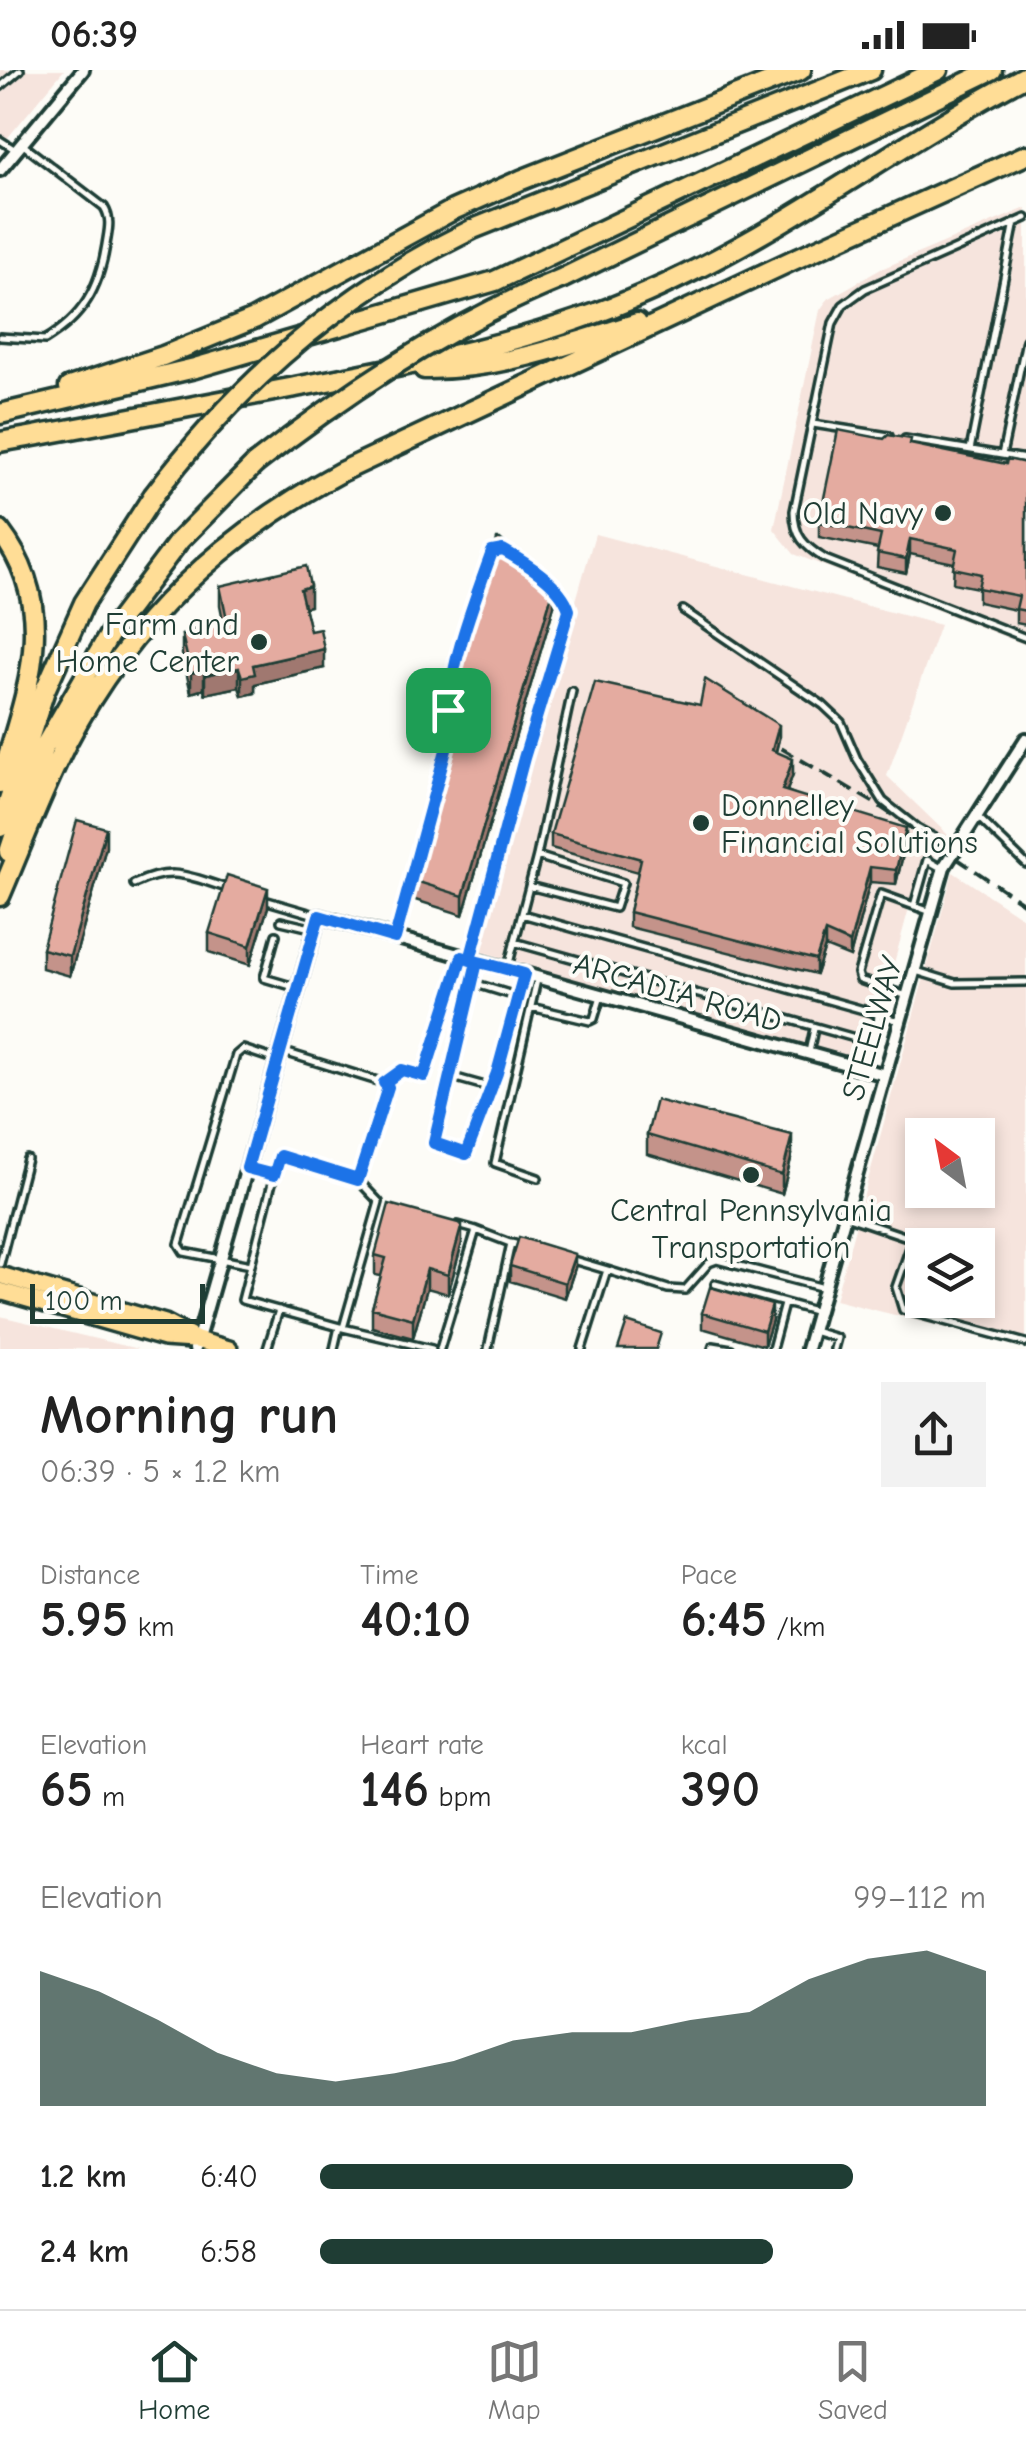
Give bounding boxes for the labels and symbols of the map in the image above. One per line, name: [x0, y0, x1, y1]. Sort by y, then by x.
place label: Old Navy: [803, 495, 924, 532]
marker: Old Navy: [932, 502, 954, 524]
place label: Farm and Home Center: [55, 606, 239, 680]
marker: Farm and Home Center: [248, 631, 270, 653]
pin: [406, 668, 491, 753]
place label: Donnelley Financial Solutions: [721, 787, 978, 861]
marker: Donnelley Financial Solutions: [690, 812, 712, 834]
street label: ARCADIA ROAD: [569, 945, 786, 1040]
street label: STEELWAY: [834, 952, 911, 1105]
north arrow: [905, 1118, 995, 1208]
marker: Central Pennsylvania Transportation: [740, 1164, 762, 1186]
place label: Central Pennsylvania Transportation: [610, 1192, 892, 1266]
scale bar: [30, 1279, 205, 1324]

